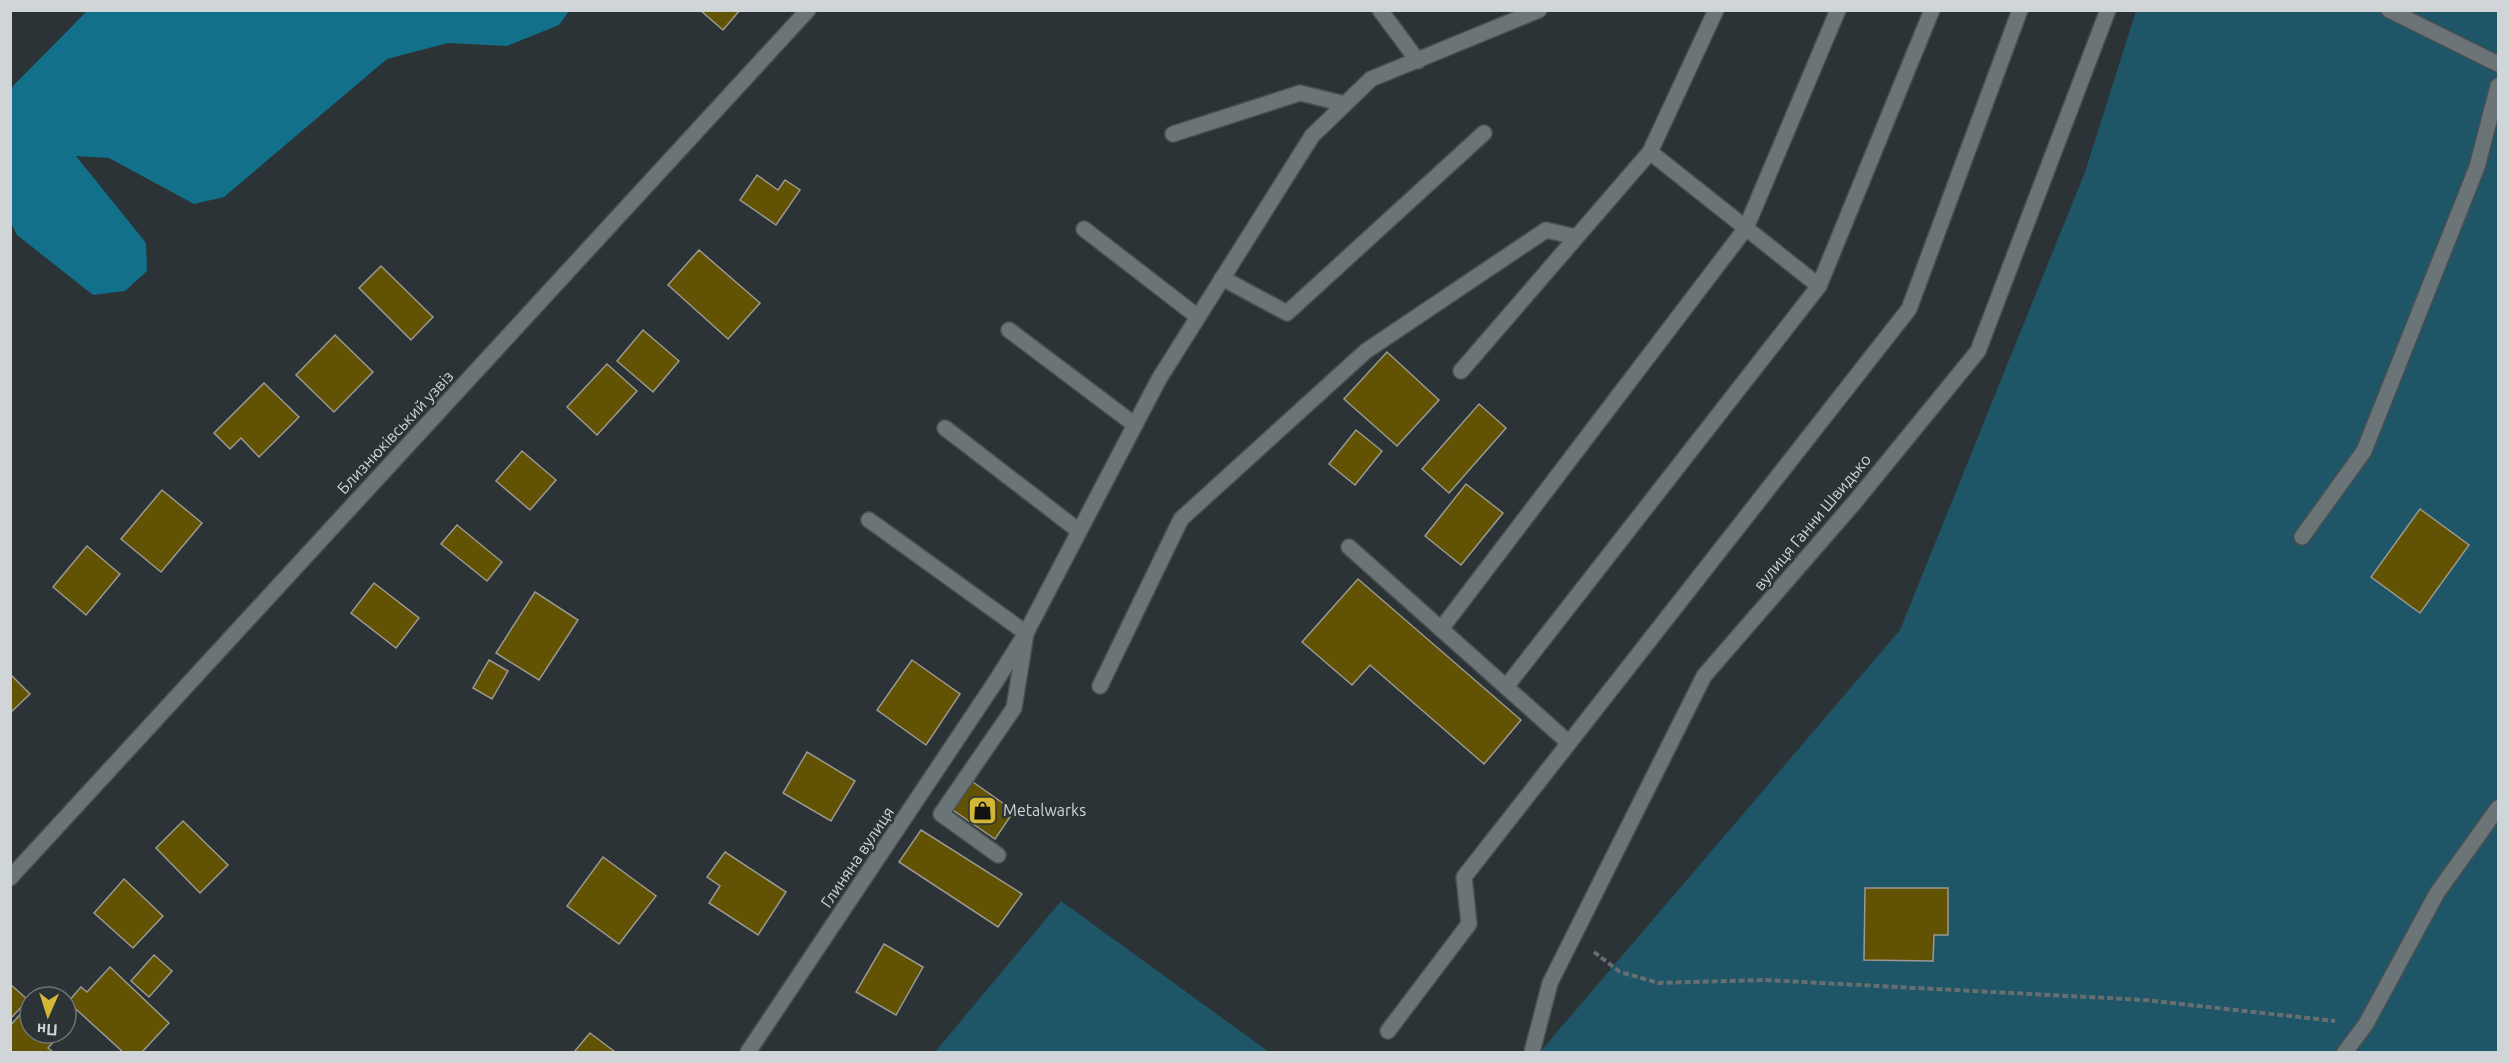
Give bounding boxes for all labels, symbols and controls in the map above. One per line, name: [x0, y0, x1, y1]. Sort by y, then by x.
street label: Близнюківський узвіз: [333, 367, 457, 497]
street label: вулиця Ганни Швидько: [1750, 450, 1874, 594]
shop icon: Metalwarks: [966, 794, 998, 826]
place label: Metalwarks: [1003, 801, 1086, 819]
street label: Глиняна вулиця: [817, 803, 897, 911]
north arrow: [18, 985, 78, 1045]
text: Пн: [36, 1020, 58, 1040]

